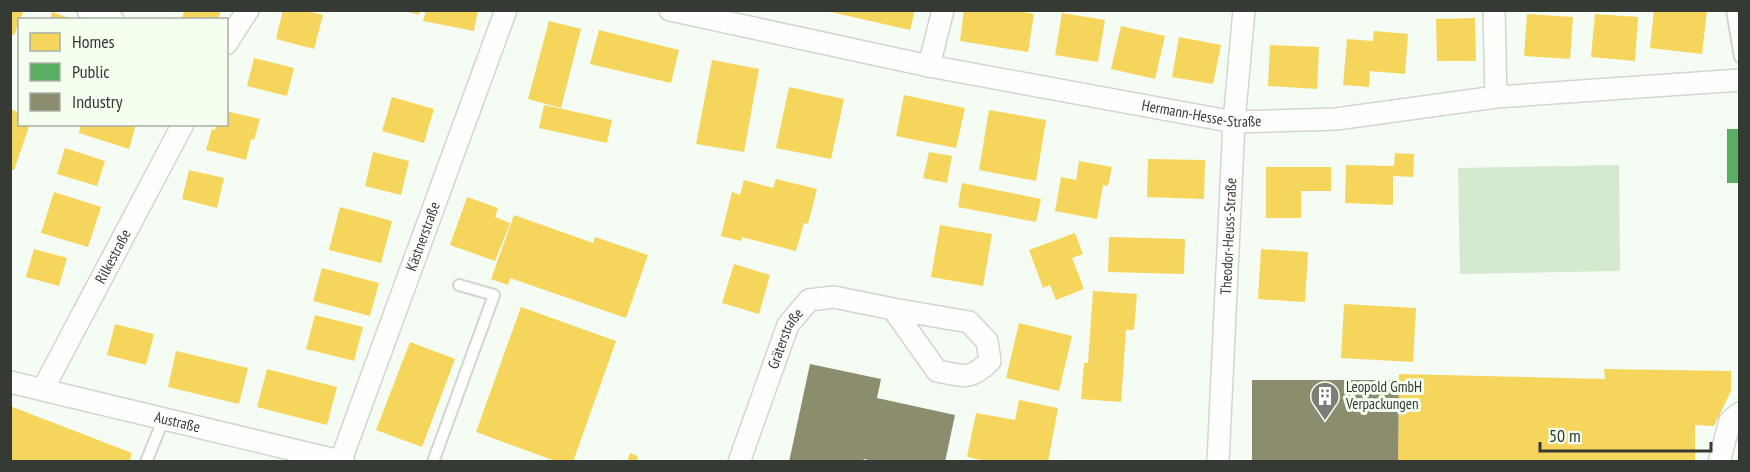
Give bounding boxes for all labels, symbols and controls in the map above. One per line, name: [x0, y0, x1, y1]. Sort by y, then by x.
legend: [18, 18, 228, 126]
text: Homes: [72, 30, 115, 53]
text: Public: [72, 60, 110, 83]
text: Industry: [72, 90, 123, 113]
street label: Hermann-Hesse-Straße: [1140, 95, 1262, 131]
street label: Theodor-Heuss-Straße: [1216, 177, 1240, 295]
street label: Kästnerstraße: [401, 199, 444, 274]
street label: Rilkestraße: [91, 226, 135, 287]
street label: Gräterstraße: [763, 304, 807, 371]
place label: Leopold GmbH Verpackungen: [1345, 377, 1422, 413]
building icon: Leopold GmbH Verpackungen: [1309, 380, 1341, 422]
street label: Austraße: [153, 407, 202, 436]
scale bar: [1540, 415, 1711, 453]
text: 50 m: [1549, 424, 1581, 447]

